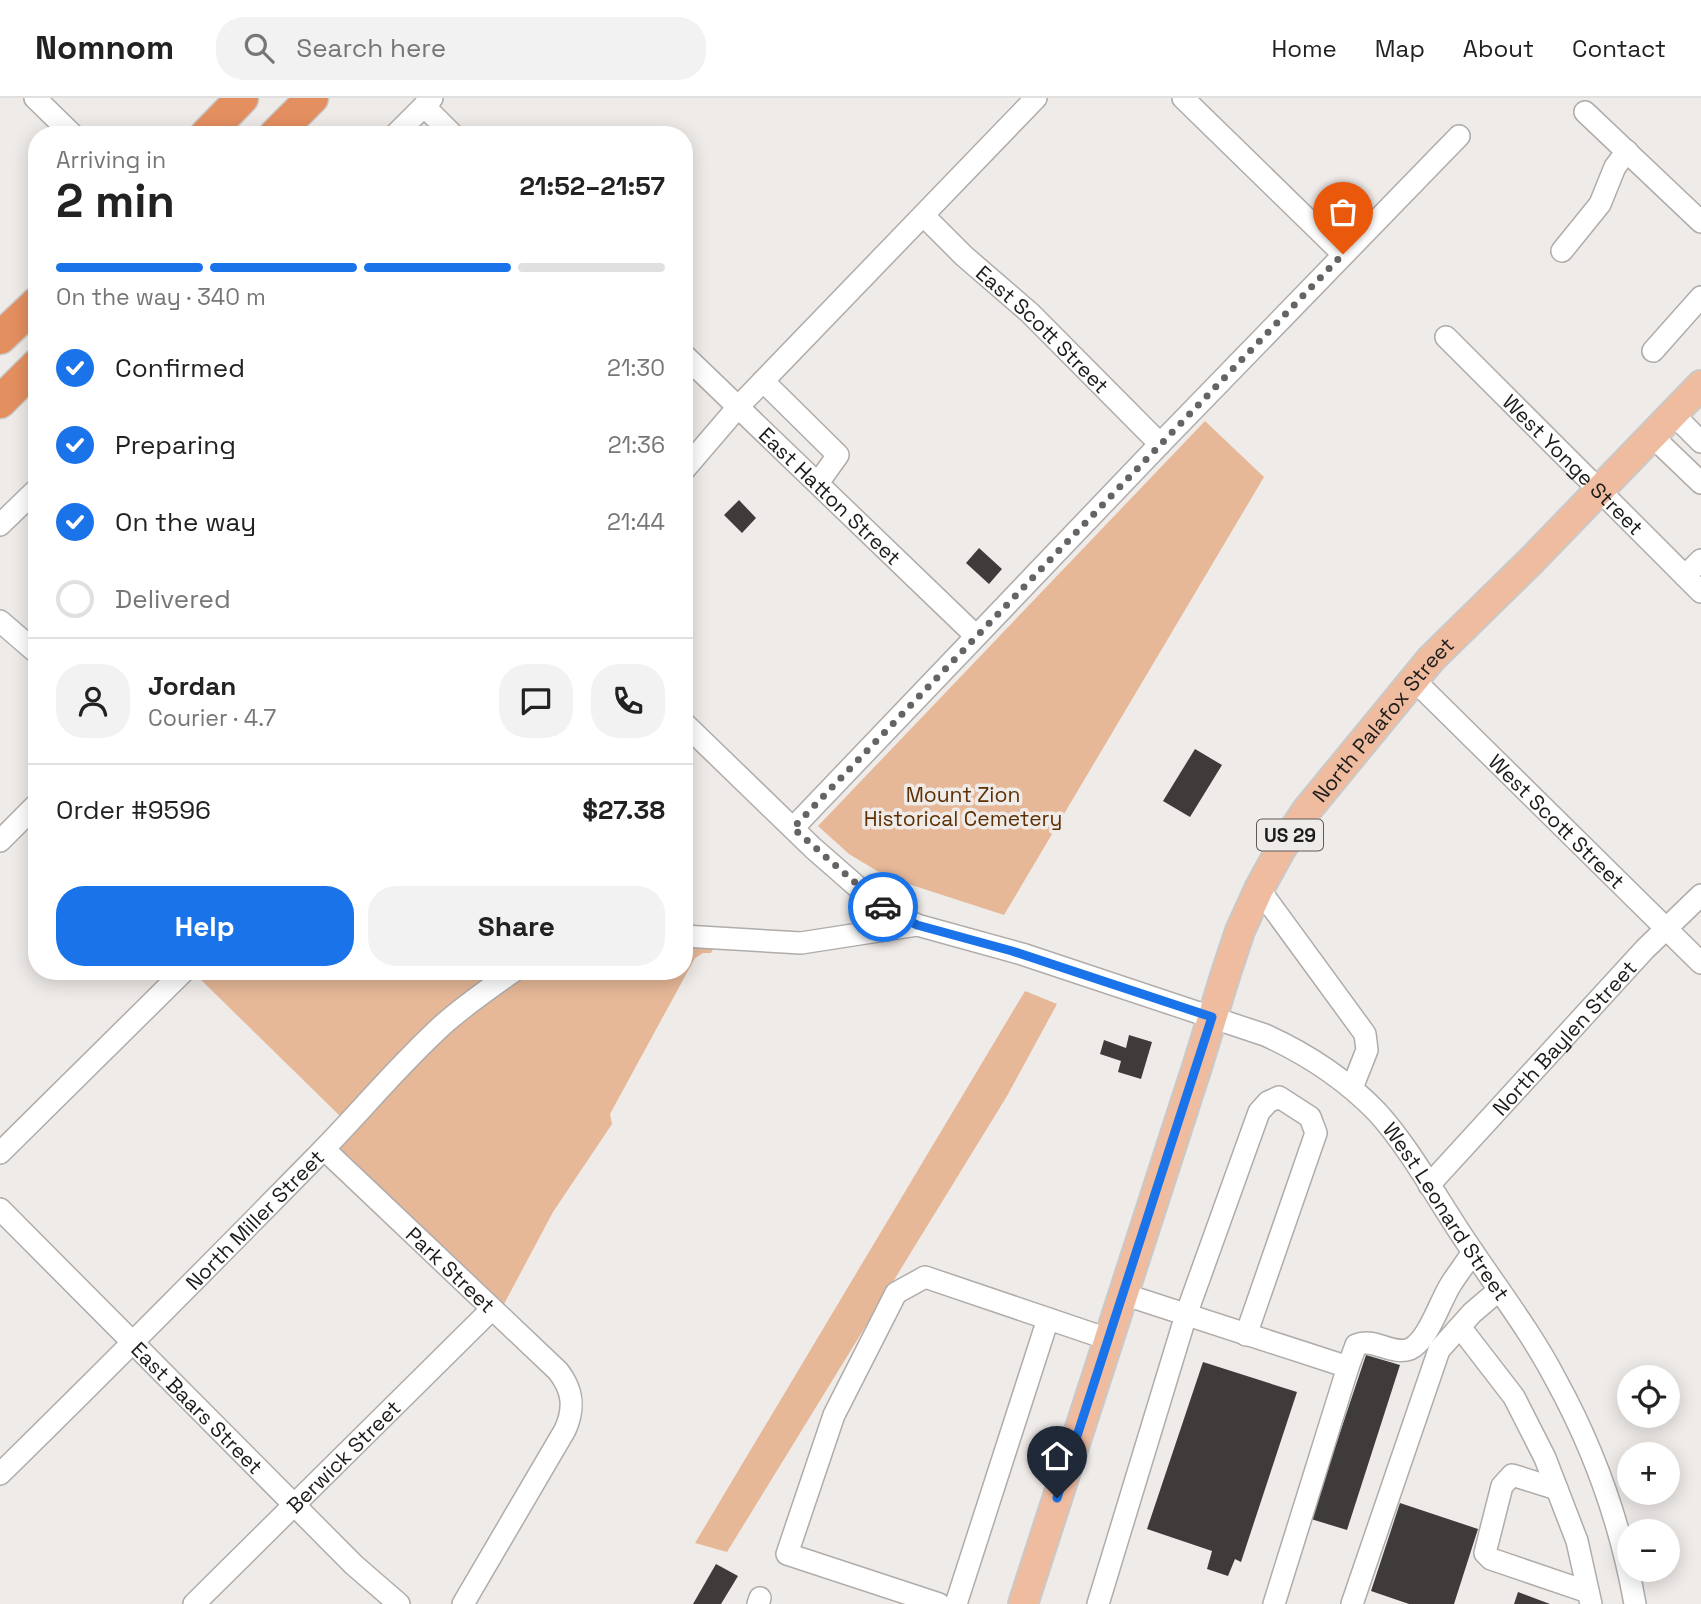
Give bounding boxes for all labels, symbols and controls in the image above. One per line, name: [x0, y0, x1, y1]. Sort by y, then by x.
search box: [216, 17, 706, 80]
text: Nomnom: [35, 27, 174, 69]
icon: search: [240, 29, 278, 67]
text: Search here: [296, 31, 446, 65]
text: Home: [1271, 33, 1337, 64]
text: Map: [1375, 33, 1425, 64]
text: About: [1463, 33, 1534, 64]
text: Contact: [1572, 33, 1666, 64]
text: Arriving in: [56, 145, 166, 175]
text: 21:52–21:57: [519, 169, 665, 203]
text: 2 min: [56, 172, 175, 230]
pin: [1313, 182, 1373, 254]
icon: bag: [1324, 193, 1362, 231]
street label: East Scott Street: [971, 259, 1115, 399]
text: On the way · 340 m: [56, 282, 266, 312]
icon: check: [56, 349, 94, 387]
text: Confirmed: [115, 351, 245, 385]
text: 21:30: [607, 353, 665, 383]
street label: West Yonge Street: [1497, 388, 1649, 540]
street label: East Hatton Street: [753, 421, 907, 571]
icon: check: [56, 426, 94, 464]
text: Preparing: [115, 428, 236, 462]
text: 21:36: [608, 430, 665, 460]
icon: check: [56, 503, 94, 541]
text: On the way: [115, 505, 256, 539]
text: 21:44: [607, 507, 665, 537]
text: Delivered: [115, 582, 231, 616]
street label: North Palafox Street: [1306, 631, 1459, 807]
button: person: [56, 664, 130, 738]
button: chat: [499, 664, 573, 738]
button: phone: [591, 664, 665, 738]
text: Jordan: [148, 669, 236, 703]
text: Courier · 4.7: [148, 703, 276, 733]
street label: West Scott Street: [1483, 748, 1631, 894]
park label: Mount Zion Historical Cemetery: [864, 781, 1062, 832]
text: Order #9596: [56, 793, 211, 827]
text: $27.38: [582, 793, 665, 827]
road number: US 29: [1257, 820, 1323, 850]
courier: [848, 872, 918, 942]
button: Help: [56, 886, 354, 966]
button: Share: [368, 886, 665, 966]
icon: car: [864, 888, 902, 926]
street label: North Baylen Street: [1486, 954, 1642, 1121]
street label: West Leonard Street: [1377, 1116, 1516, 1306]
street label: North Miller Street: [179, 1144, 330, 1295]
street label: Park Street: [401, 1221, 501, 1318]
street label: East Baars Street: [126, 1336, 269, 1480]
map controls: [1617, 1365, 1680, 1582]
button: locate: [1617, 1365, 1680, 1428]
street label: Berwick Street: [281, 1394, 406, 1519]
pin: [1027, 1426, 1087, 1498]
icon: home: [1038, 1437, 1076, 1475]
button: +: [1617, 1442, 1680, 1505]
button: −: [1617, 1519, 1680, 1582]

